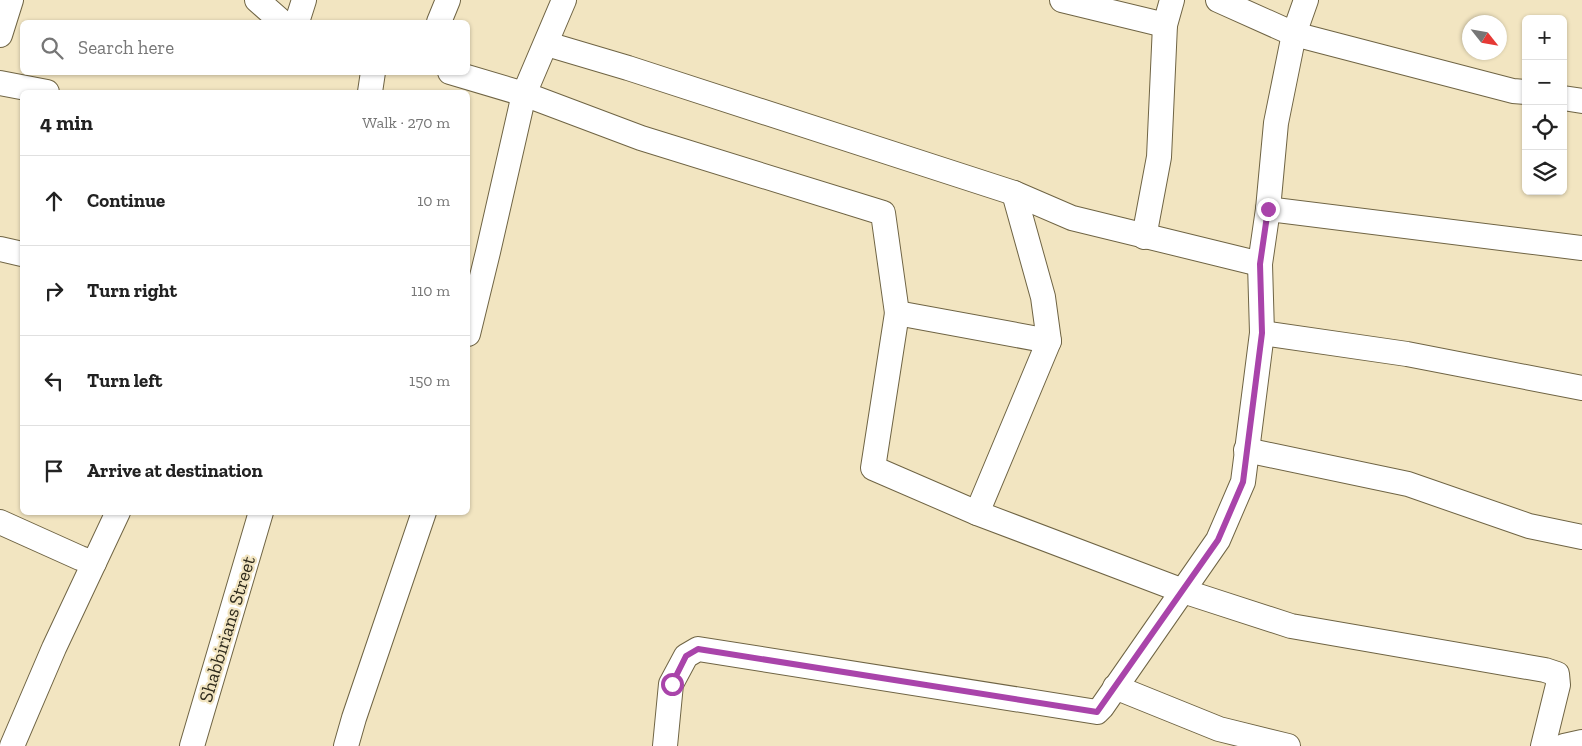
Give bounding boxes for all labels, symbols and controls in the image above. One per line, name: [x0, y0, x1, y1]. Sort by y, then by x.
north arrow: [1462, 15, 1507, 60]
map controls: [1522, 15, 1567, 195]
button: +: [1522, 15, 1567, 60]
search box: [20, 20, 470, 75]
icon: search: [38, 34, 66, 62]
text: Search here: [78, 36, 174, 59]
button: −: [1522, 60, 1567, 105]
button: locate: [1522, 105, 1567, 150]
text: 4 min: [40, 110, 93, 135]
text: Walk · 270 m: [362, 113, 450, 132]
button: layers: [1522, 150, 1567, 195]
icon: ahead: [40, 187, 68, 215]
text: Continue: [87, 189, 165, 212]
text: 10 m: [417, 191, 450, 210]
route end: [1257, 198, 1280, 221]
icon: right: [40, 277, 68, 305]
text: Turn right: [87, 279, 177, 302]
text: 110 m: [411, 281, 450, 300]
icon: left: [40, 367, 68, 395]
text: Turn left: [87, 369, 162, 392]
text: 150 m: [409, 371, 450, 390]
icon: arrive: [40, 457, 68, 485]
text: Arrive at destination: [87, 459, 263, 482]
street label: Shabbirians Street: [194, 553, 260, 705]
route start: [661, 673, 684, 696]

